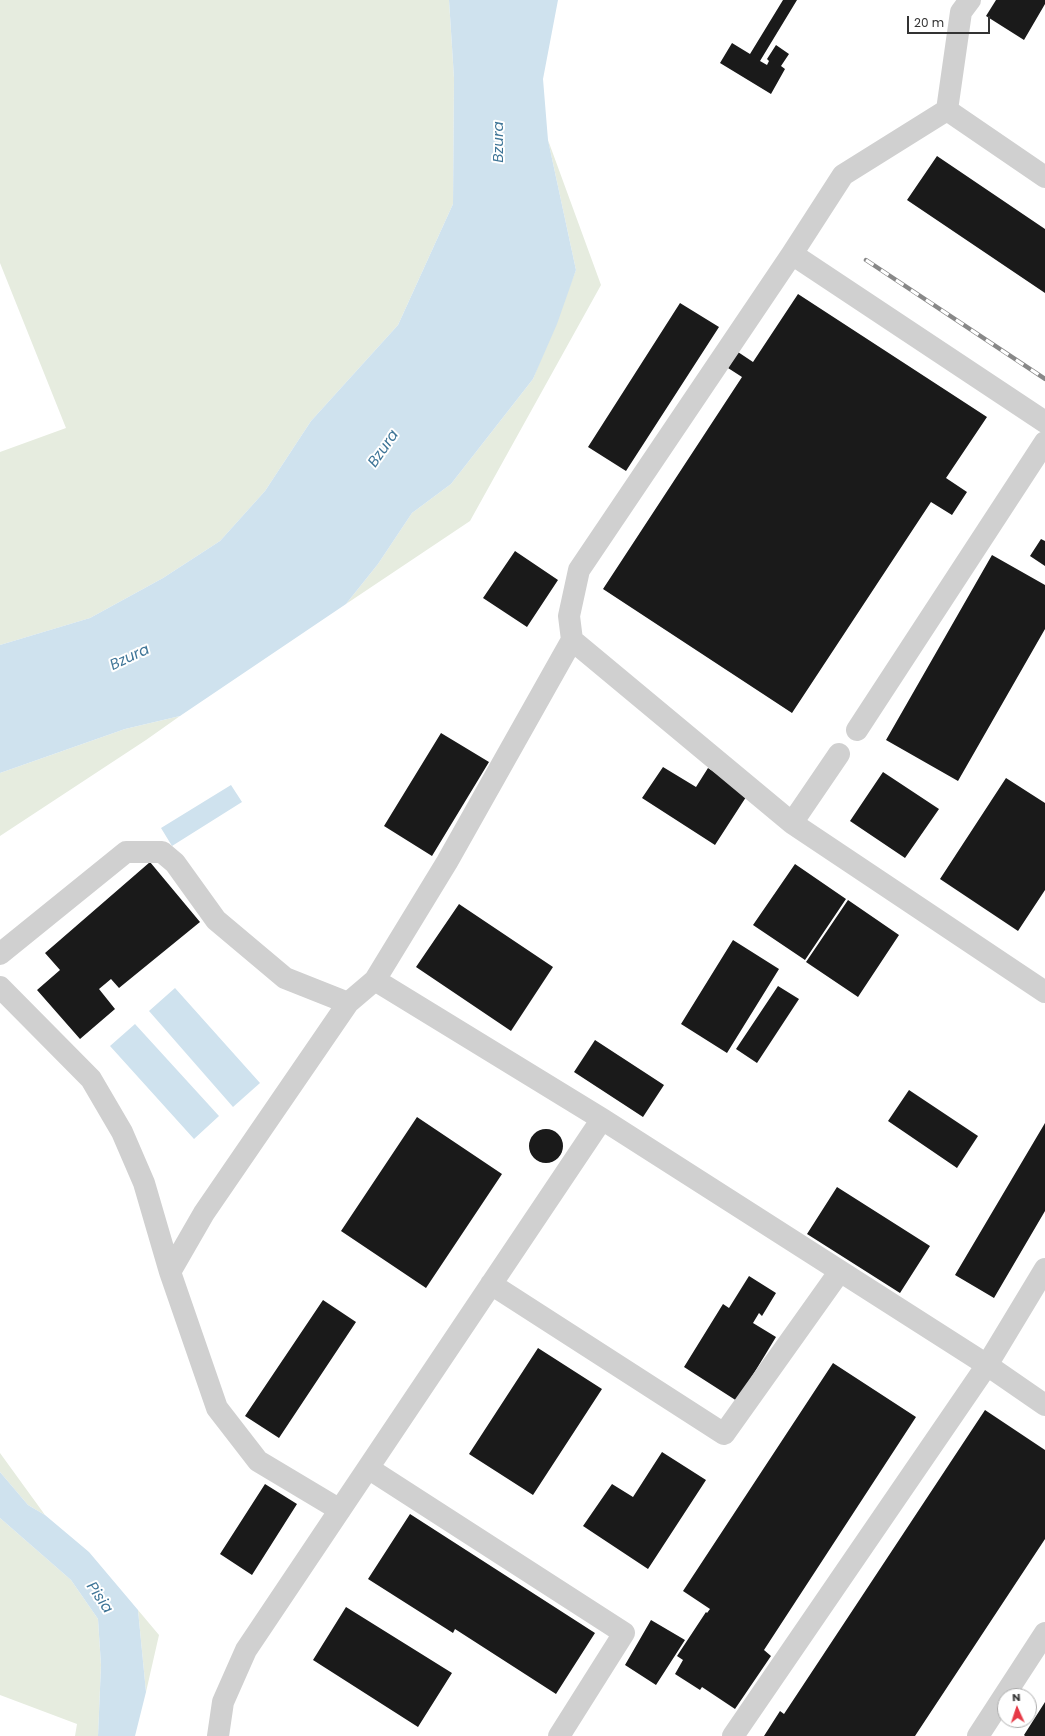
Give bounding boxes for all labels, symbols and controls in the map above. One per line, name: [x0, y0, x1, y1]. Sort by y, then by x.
scale bar: [909, 8, 992, 34]
text: 20 m: [914, 14, 944, 31]
water label: Bzura: [490, 121, 508, 163]
water label: Bzura: [365, 427, 403, 471]
water label: Bzura: [107, 641, 153, 675]
water label: Pisia: [82, 1579, 116, 1617]
north arrow: [997, 1688, 1037, 1728]
text: N: [1012, 1689, 1021, 1705]

